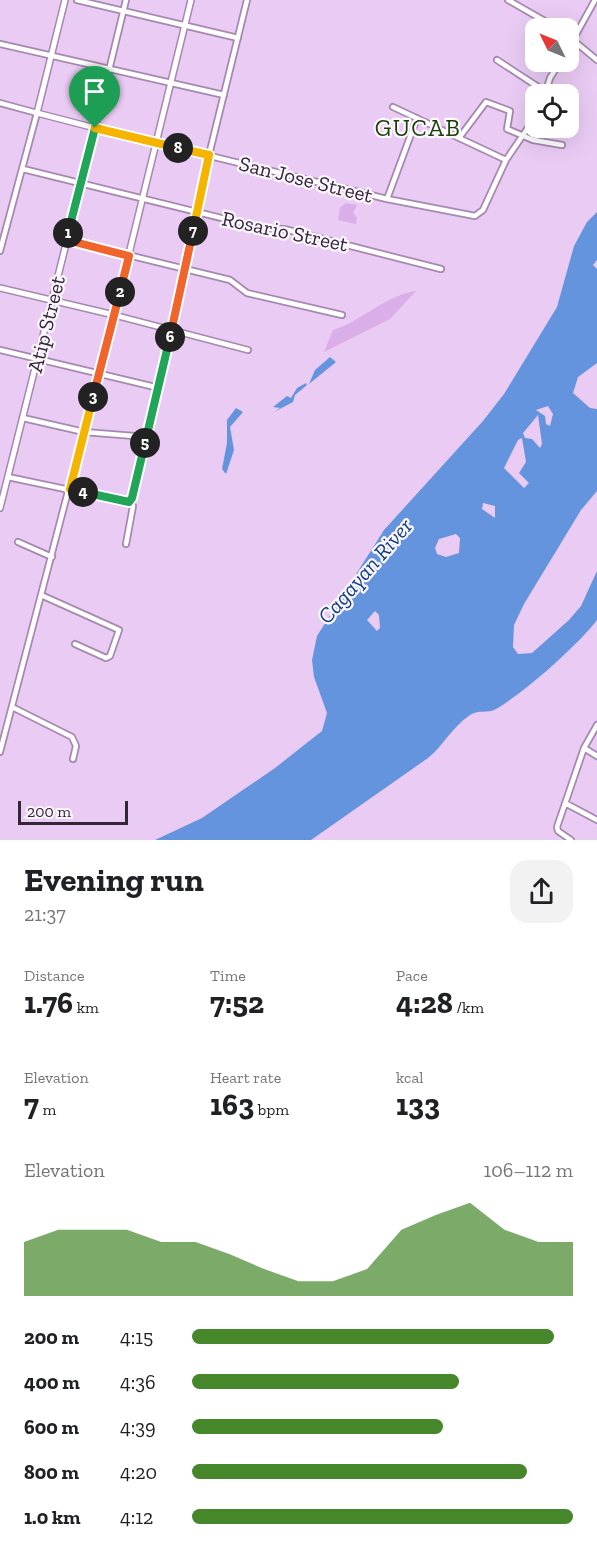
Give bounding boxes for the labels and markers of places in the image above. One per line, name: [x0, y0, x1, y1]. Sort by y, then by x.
pin: [69, 66, 120, 128]
pin: 8: [163, 133, 193, 163]
pin: 7: [178, 216, 208, 246]
pin: 1: [53, 218, 83, 248]
pin: 2: [105, 277, 135, 307]
pin: 6: [155, 322, 185, 352]
pin: 3: [78, 382, 108, 412]
pin: 5: [130, 428, 160, 458]
pin: 4: [68, 477, 98, 507]

